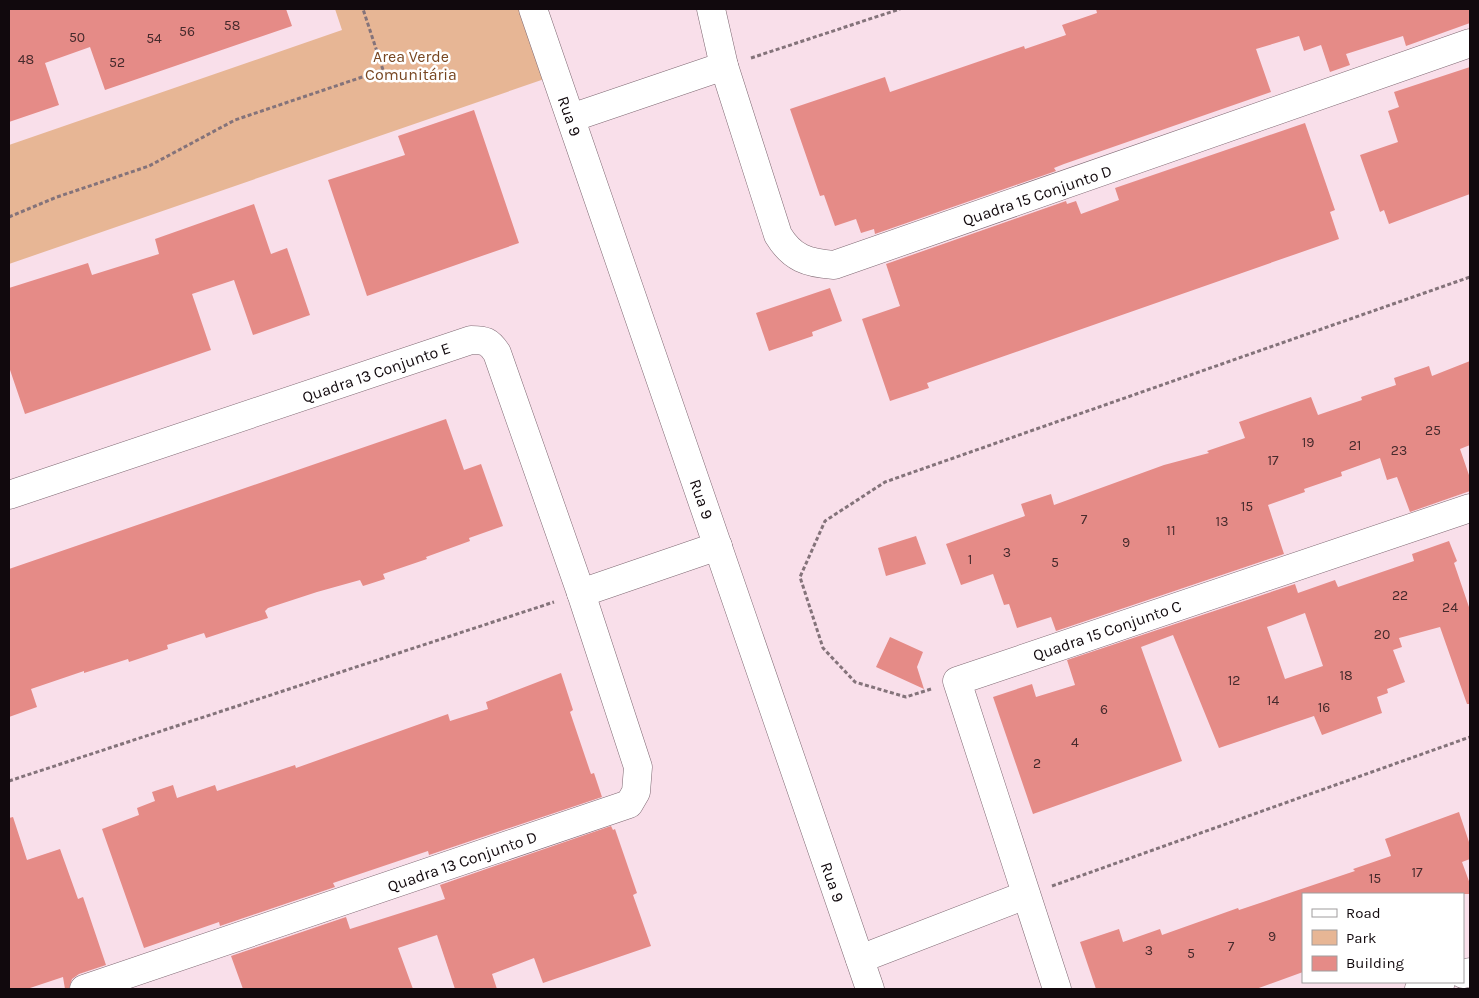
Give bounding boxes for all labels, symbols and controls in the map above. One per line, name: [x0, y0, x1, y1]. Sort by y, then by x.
house number: 58: [224, 17, 240, 34]
house number: 56: [179, 23, 195, 40]
house number: 50: [69, 29, 85, 46]
house number: 54: [146, 30, 162, 47]
park label: Area Verde Comunitária: [365, 47, 457, 84]
house number: 48: [18, 51, 34, 68]
house number: 52: [109, 54, 125, 71]
street label: Rua 9: [554, 94, 585, 139]
street label: Quadra 15 Conjunto D: [960, 161, 1114, 230]
street label: Quadra 13 Conjunto E: [300, 338, 453, 407]
house number: 25: [1425, 422, 1441, 439]
house number: 19: [1302, 434, 1314, 451]
house number: 21: [1349, 437, 1361, 454]
house number: 23: [1391, 442, 1407, 459]
house number: 17: [1267, 452, 1279, 469]
street label: Rua 9: [686, 477, 717, 522]
house number: 15: [1241, 498, 1253, 515]
house number: 7: [1081, 511, 1088, 528]
house number: 13: [1216, 513, 1228, 530]
house number: 11: [1166, 522, 1176, 539]
house number: 9: [1122, 534, 1130, 551]
house number: 3: [1003, 544, 1011, 561]
house number: 1: [968, 551, 972, 568]
house number: 5: [1051, 554, 1059, 571]
house number: 22: [1392, 587, 1408, 604]
street label: Quadra 15 Conjunto C: [1030, 596, 1184, 665]
house number: 24: [1442, 599, 1458, 616]
house number: 20: [1374, 626, 1390, 643]
house number: 18: [1339, 667, 1353, 684]
house number: 12: [1228, 672, 1240, 689]
house number: 14: [1267, 692, 1279, 709]
house number: 16: [1318, 699, 1330, 716]
house number: 6: [1100, 701, 1108, 718]
house number: 4: [1071, 734, 1079, 751]
house number: 2: [1033, 755, 1041, 772]
street label: Quadra 13 Conjunto D: [385, 827, 539, 896]
street label: Rua 9: [817, 860, 848, 905]
house number: 17: [1411, 864, 1423, 881]
house number: 15: [1369, 870, 1381, 887]
legend: [1302, 893, 1464, 983]
text: Road: [1346, 904, 1381, 922]
house number: 9: [1268, 928, 1276, 945]
text: Park: [1346, 929, 1376, 947]
house number: 7: [1228, 938, 1235, 955]
house number: 3: [1145, 942, 1153, 959]
house number: 5: [1187, 945, 1195, 962]
text: Building: [1346, 954, 1404, 972]

